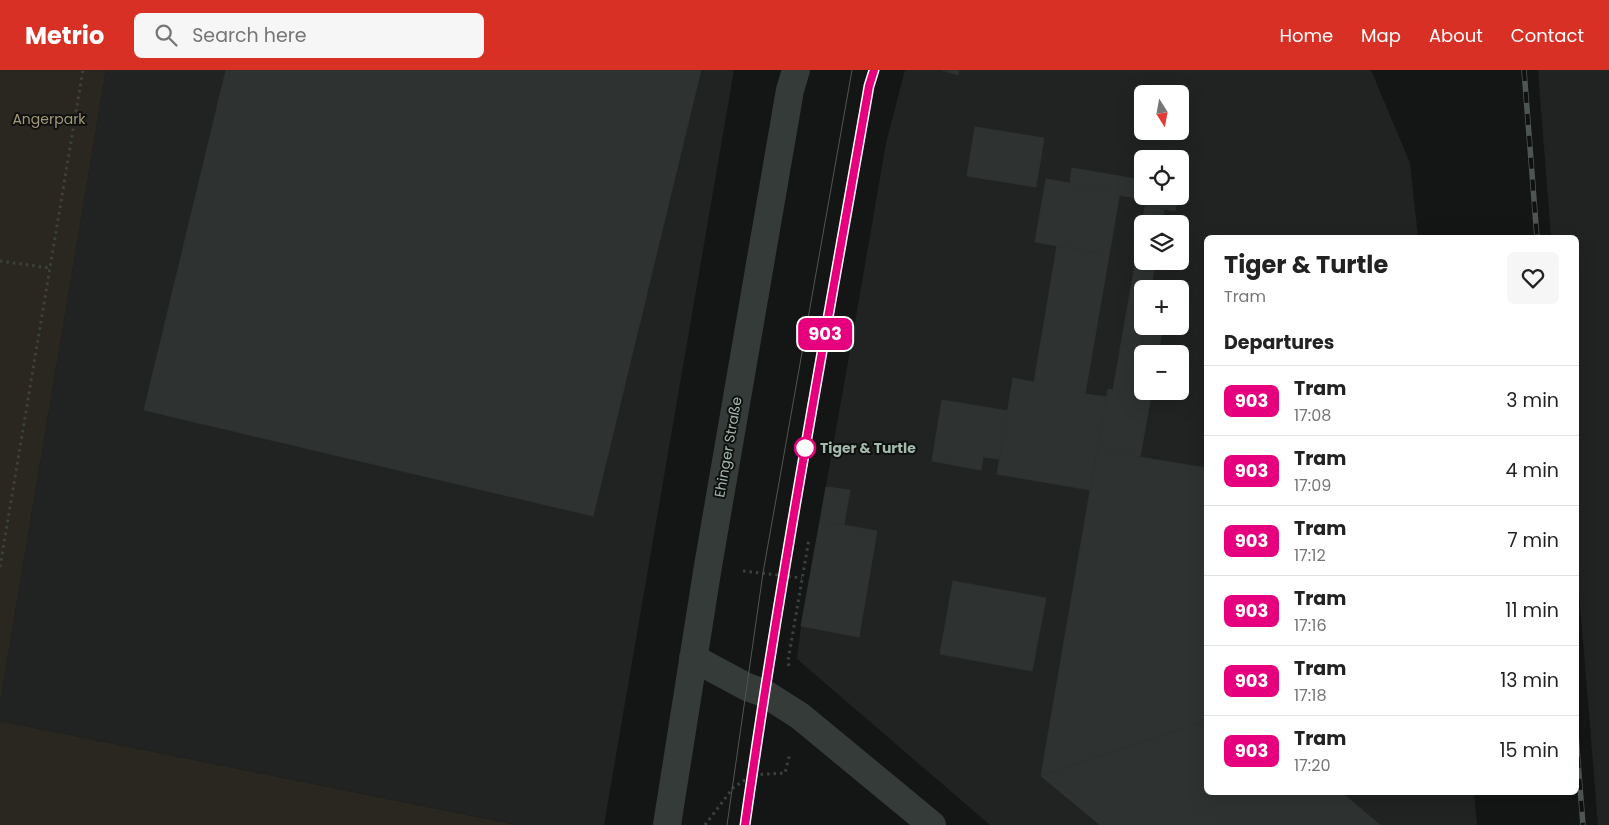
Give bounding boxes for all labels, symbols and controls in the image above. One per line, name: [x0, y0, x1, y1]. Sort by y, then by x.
search box: [134, 13, 484, 58]
text: Metrio: [25, 19, 104, 52]
icon: search: [152, 21, 180, 49]
text: Search here: [192, 22, 307, 49]
text: Home: [1279, 23, 1333, 48]
text: Map: [1361, 23, 1401, 48]
text: About: [1429, 23, 1483, 48]
text: Contact: [1511, 23, 1584, 48]
north arrow: [1134, 85, 1189, 140]
map controls: [1134, 85, 1189, 400]
park label: Angerpark: [12, 109, 86, 129]
button: locate: [1134, 150, 1189, 205]
button: layers: [1134, 215, 1189, 270]
text: Tiger & Turtle: [1224, 248, 1388, 281]
button: heart: [1507, 252, 1559, 304]
button: +: [1134, 280, 1189, 335]
text: Tram: [1224, 285, 1266, 308]
line badge: 903: [796, 318, 854, 350]
text: 903: [808, 321, 842, 346]
text: Departures: [1224, 329, 1334, 356]
button: −: [1134, 345, 1189, 400]
text: Tram: [1294, 375, 1346, 402]
text: 3 min: [1506, 387, 1559, 414]
text: 903: [1235, 388, 1268, 413]
street label: Ehinger Straße: [709, 395, 747, 499]
text: 17:08: [1294, 404, 1331, 427]
marker: Tiger & Turtle: [794, 437, 816, 459]
place label: Tiger & Turtle: [820, 438, 916, 458]
text: Tram: [1294, 445, 1346, 472]
text: 4 min: [1506, 457, 1559, 484]
text: 903: [1235, 458, 1268, 483]
text: 17:09: [1294, 474, 1331, 497]
text: Tram: [1294, 515, 1346, 542]
text: 7 min: [1507, 527, 1559, 554]
text: 903: [1235, 528, 1268, 553]
text: 17:12: [1294, 544, 1326, 567]
text: Tram: [1294, 585, 1346, 612]
text: 11 min: [1505, 597, 1559, 624]
text: 903: [1235, 598, 1268, 623]
text: 17:16: [1294, 614, 1327, 637]
text: Tram: [1294, 655, 1346, 682]
text: 13 min: [1500, 667, 1559, 694]
text: 903: [1235, 668, 1268, 693]
text: 17:18: [1294, 684, 1326, 707]
text: Tram: [1294, 725, 1346, 752]
text: 15 min: [1500, 737, 1559, 764]
text: 903: [1235, 738, 1268, 763]
text: 17:20: [1294, 754, 1331, 777]

